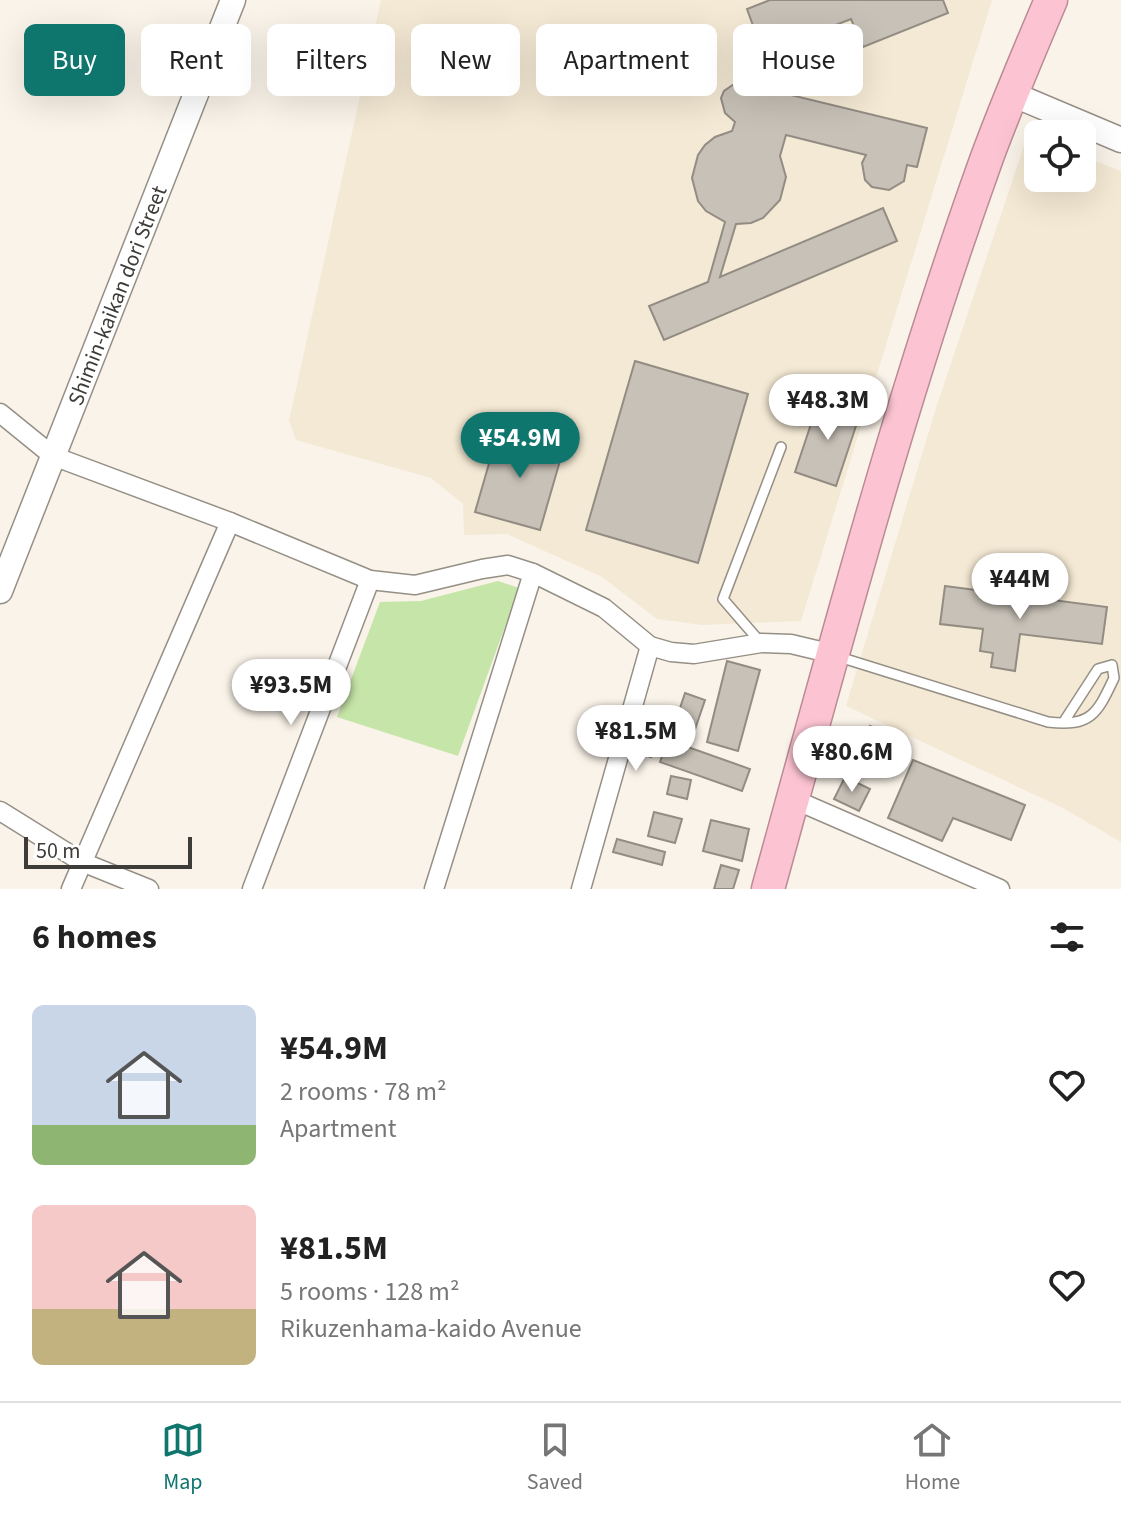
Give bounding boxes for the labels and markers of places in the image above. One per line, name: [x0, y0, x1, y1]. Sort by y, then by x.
pin: ¥48.3M: [763, 374, 893, 442]
pin: ¥54.9M: [455, 412, 585, 480]
pin: ¥44M: [973, 553, 1067, 621]
pin: ¥93.5M: [226, 659, 356, 727]
pin: ¥81.5M: [571, 705, 701, 773]
pin: ¥80.6M: [787, 726, 917, 794]

